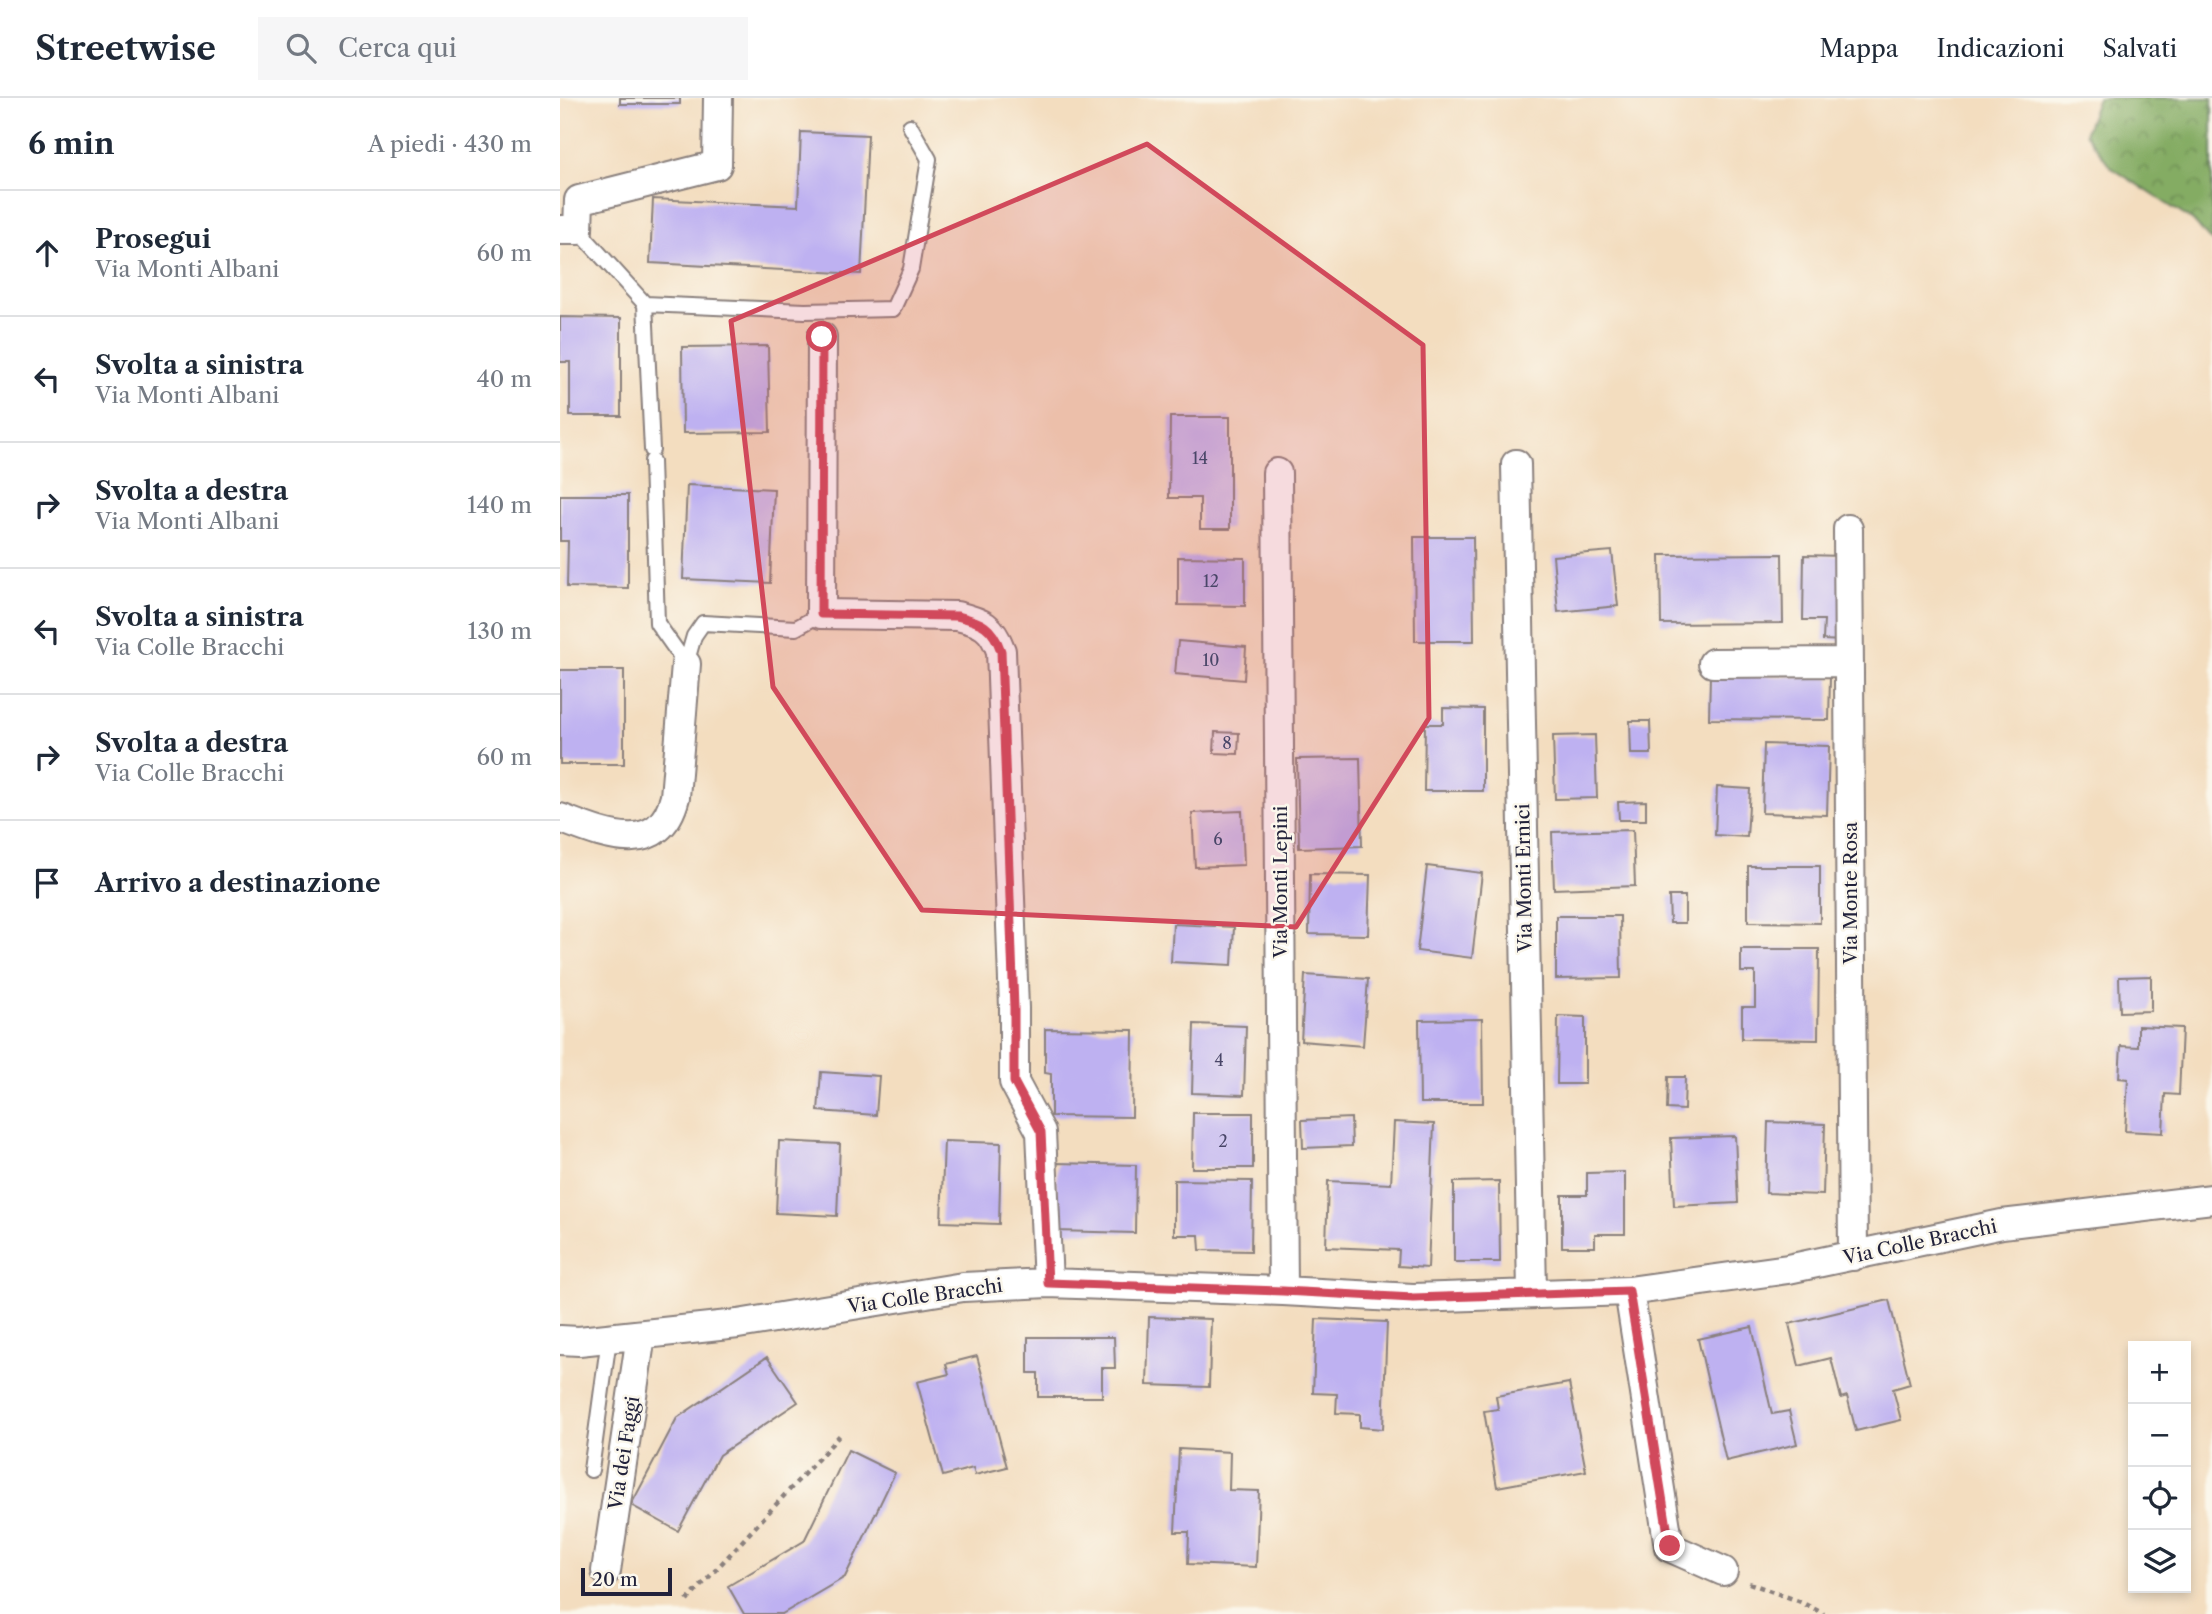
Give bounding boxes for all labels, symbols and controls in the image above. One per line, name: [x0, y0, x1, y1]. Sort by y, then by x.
search box: [258, 17, 748, 80]
text: Streetwise: [35, 28, 216, 69]
icon: search: [282, 29, 320, 67]
text: Cerca qui: [338, 32, 457, 64]
text: Mappa: [1819, 34, 1898, 63]
text: Indicazioni: [1936, 34, 2064, 63]
text: Salvati: [2102, 34, 2177, 63]
text: 6 min: [28, 125, 115, 162]
text: A piedi · 430 m: [368, 130, 532, 158]
text: Prosegui: [95, 223, 211, 255]
icon: ahead: [28, 234, 66, 272]
text: 60 m: [476, 239, 532, 267]
text: Via Monti Albani: [95, 255, 279, 283]
route start: [806, 321, 837, 352]
text: Svolta a sinistra: [95, 349, 304, 381]
icon: left: [28, 360, 66, 398]
text: 40 m: [477, 365, 532, 393]
text: Via Monti Albani: [95, 381, 279, 409]
house number: 14: [1192, 448, 1208, 468]
text: Svolta a destra: [95, 475, 288, 507]
icon: right: [28, 486, 66, 524]
text: 140 m: [467, 491, 532, 519]
text: Via Monti Albani: [95, 507, 279, 535]
house number: 12: [1203, 571, 1219, 591]
text: Svolta a sinistra: [95, 601, 304, 633]
icon: left: [28, 612, 66, 650]
text: 130 m: [468, 617, 532, 645]
text: Via Colle Bracchi: [95, 633, 284, 661]
house number: 10: [1203, 650, 1219, 670]
text: Svolta a destra: [95, 727, 288, 759]
house number: 8: [1222, 733, 1232, 753]
icon: right: [28, 738, 66, 776]
text: 60 m: [476, 743, 532, 771]
text: Via Colle Bracchi: [95, 759, 284, 787]
street label: Via Monti Ernici: [1511, 803, 1537, 954]
street label: Via Monti Lepini: [1269, 806, 1292, 959]
street label: Via Monte Rosa: [1839, 822, 1862, 965]
house number: 6: [1213, 829, 1223, 849]
icon: arrive: [28, 864, 66, 902]
text: Arrivo a destinazione: [95, 867, 381, 899]
house number: 4: [1214, 1050, 1224, 1070]
house number: 2: [1218, 1131, 1228, 1151]
street label: Via Colle Bracchi: [1840, 1214, 1999, 1270]
street label: Via Colle Bracchi: [845, 1274, 1004, 1318]
map controls: [2128, 1341, 2191, 1593]
button: +: [2128, 1341, 2191, 1404]
street label: Via dei Faggi: [604, 1394, 644, 1513]
button: −: [2128, 1404, 2191, 1467]
button: locate: [2128, 1467, 2191, 1530]
route end: [1654, 1530, 1685, 1561]
button: layers: [2128, 1530, 2191, 1593]
scale bar: [581, 1565, 672, 1597]
text: 20 m: [592, 1568, 638, 1591]

